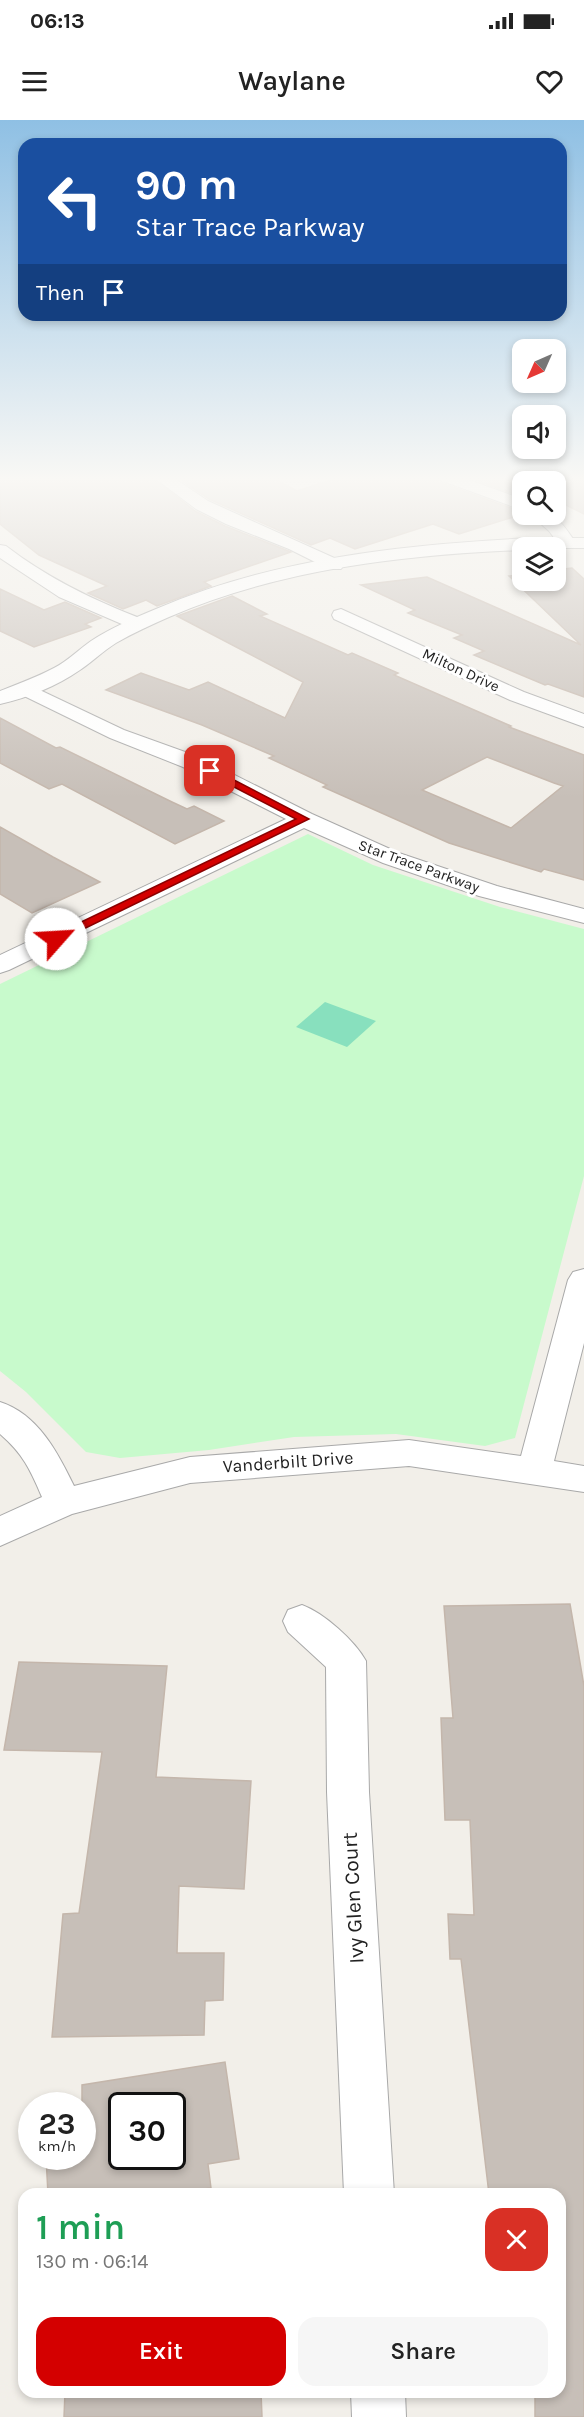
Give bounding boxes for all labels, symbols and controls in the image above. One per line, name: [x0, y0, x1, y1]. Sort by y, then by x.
text: 06:13: [30, 8, 85, 34]
icon: menu: [18, 65, 51, 98]
text: Waylane: [238, 65, 346, 97]
icon: heart: [533, 65, 566, 98]
text: 90 m: [135, 160, 238, 210]
icon: left: [36, 162, 114, 240]
text: Star Trace Parkway: [135, 211, 365, 243]
icon: arrive: [97, 276, 130, 309]
text: Then: [36, 280, 85, 306]
north arrow: [512, 339, 566, 393]
map controls: [512, 339, 566, 591]
button: sound: [512, 405, 566, 459]
button: search: [512, 471, 566, 525]
button: layers: [512, 537, 566, 591]
street label: Milton Drive: [420, 644, 502, 696]
pin: [184, 745, 235, 796]
icon: arrive: [193, 754, 226, 787]
street label: Star Trace Parkway: [356, 836, 482, 896]
position arrow: [24, 907, 88, 971]
street label: Vanderbilt Drive: [222, 1446, 354, 1478]
street label: Ivy Glen Court: [338, 1832, 368, 1964]
speed limit sign: 30: [108, 2092, 186, 2170]
text: 23: [39, 2106, 75, 2142]
text: km/h: [38, 2137, 76, 2155]
text: 1 min: [36, 2206, 125, 2248]
button: close: [485, 2208, 548, 2271]
text: 130 m · 06:14: [36, 2250, 149, 2273]
button: Exit: [36, 2317, 286, 2386]
button: Share: [298, 2317, 548, 2386]

